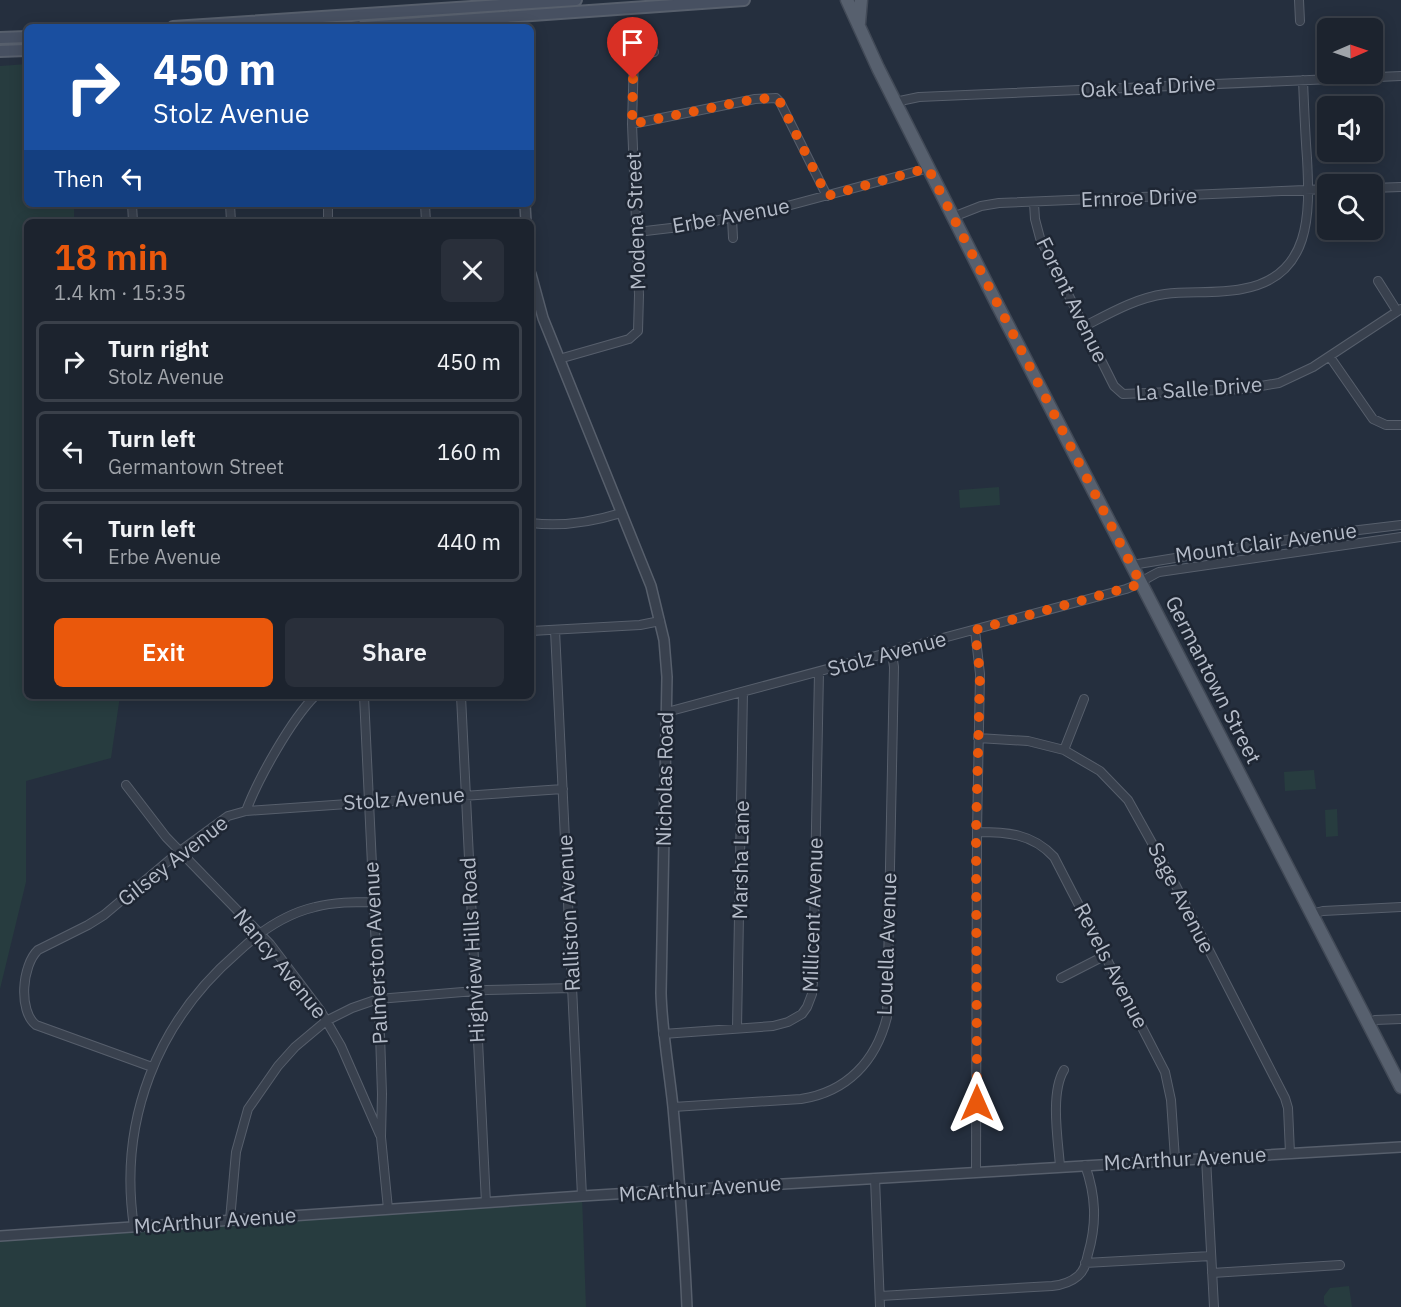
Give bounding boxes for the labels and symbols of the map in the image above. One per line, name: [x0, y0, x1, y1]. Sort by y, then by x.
pin: [607, 17, 658, 79]
north arrow: [1317, 18, 1383, 84]
street label: Oak Leaf Drive: [1079, 68, 1216, 104]
street label: Modena Street: [619, 151, 651, 291]
street label: Ernroe Drive: [1080, 181, 1198, 213]
street label: Erbe Avenue: [670, 191, 792, 239]
street label: Forent Avenue: [1030, 232, 1115, 367]
street label: La Salle Drive: [1135, 370, 1263, 406]
street label: Mount Clair Avenue: [1173, 515, 1358, 569]
street label: Germantown Street: [1159, 591, 1268, 768]
street label: Stolz Avenue: [824, 624, 949, 682]
street label: Nicholas Road: [649, 711, 679, 847]
street label: Stolz Avenue: [342, 780, 466, 816]
street label: Marsha Lane: [725, 800, 755, 920]
street label: Gilsey Avenue: [111, 808, 233, 912]
street label: Ralliston Avenue: [550, 834, 586, 992]
street label: Millicent Avenue: [795, 837, 829, 993]
street label: Sage Avenue: [1142, 837, 1222, 958]
street label: Highview Hills Road: [453, 856, 491, 1044]
street label: Palmerston Avenue: [356, 861, 394, 1045]
street label: Louella Avenue: [870, 872, 902, 1016]
street label: Revels Avenue: [1068, 898, 1156, 1033]
street label: Nancy Avenue: [228, 902, 334, 1024]
position arrow: [945, 1071, 1009, 1135]
street label: McArthur Avenue: [1103, 1140, 1267, 1176]
street label: McArthur Avenue: [618, 1168, 782, 1208]
street label: McArthur Avenue: [133, 1200, 297, 1240]

